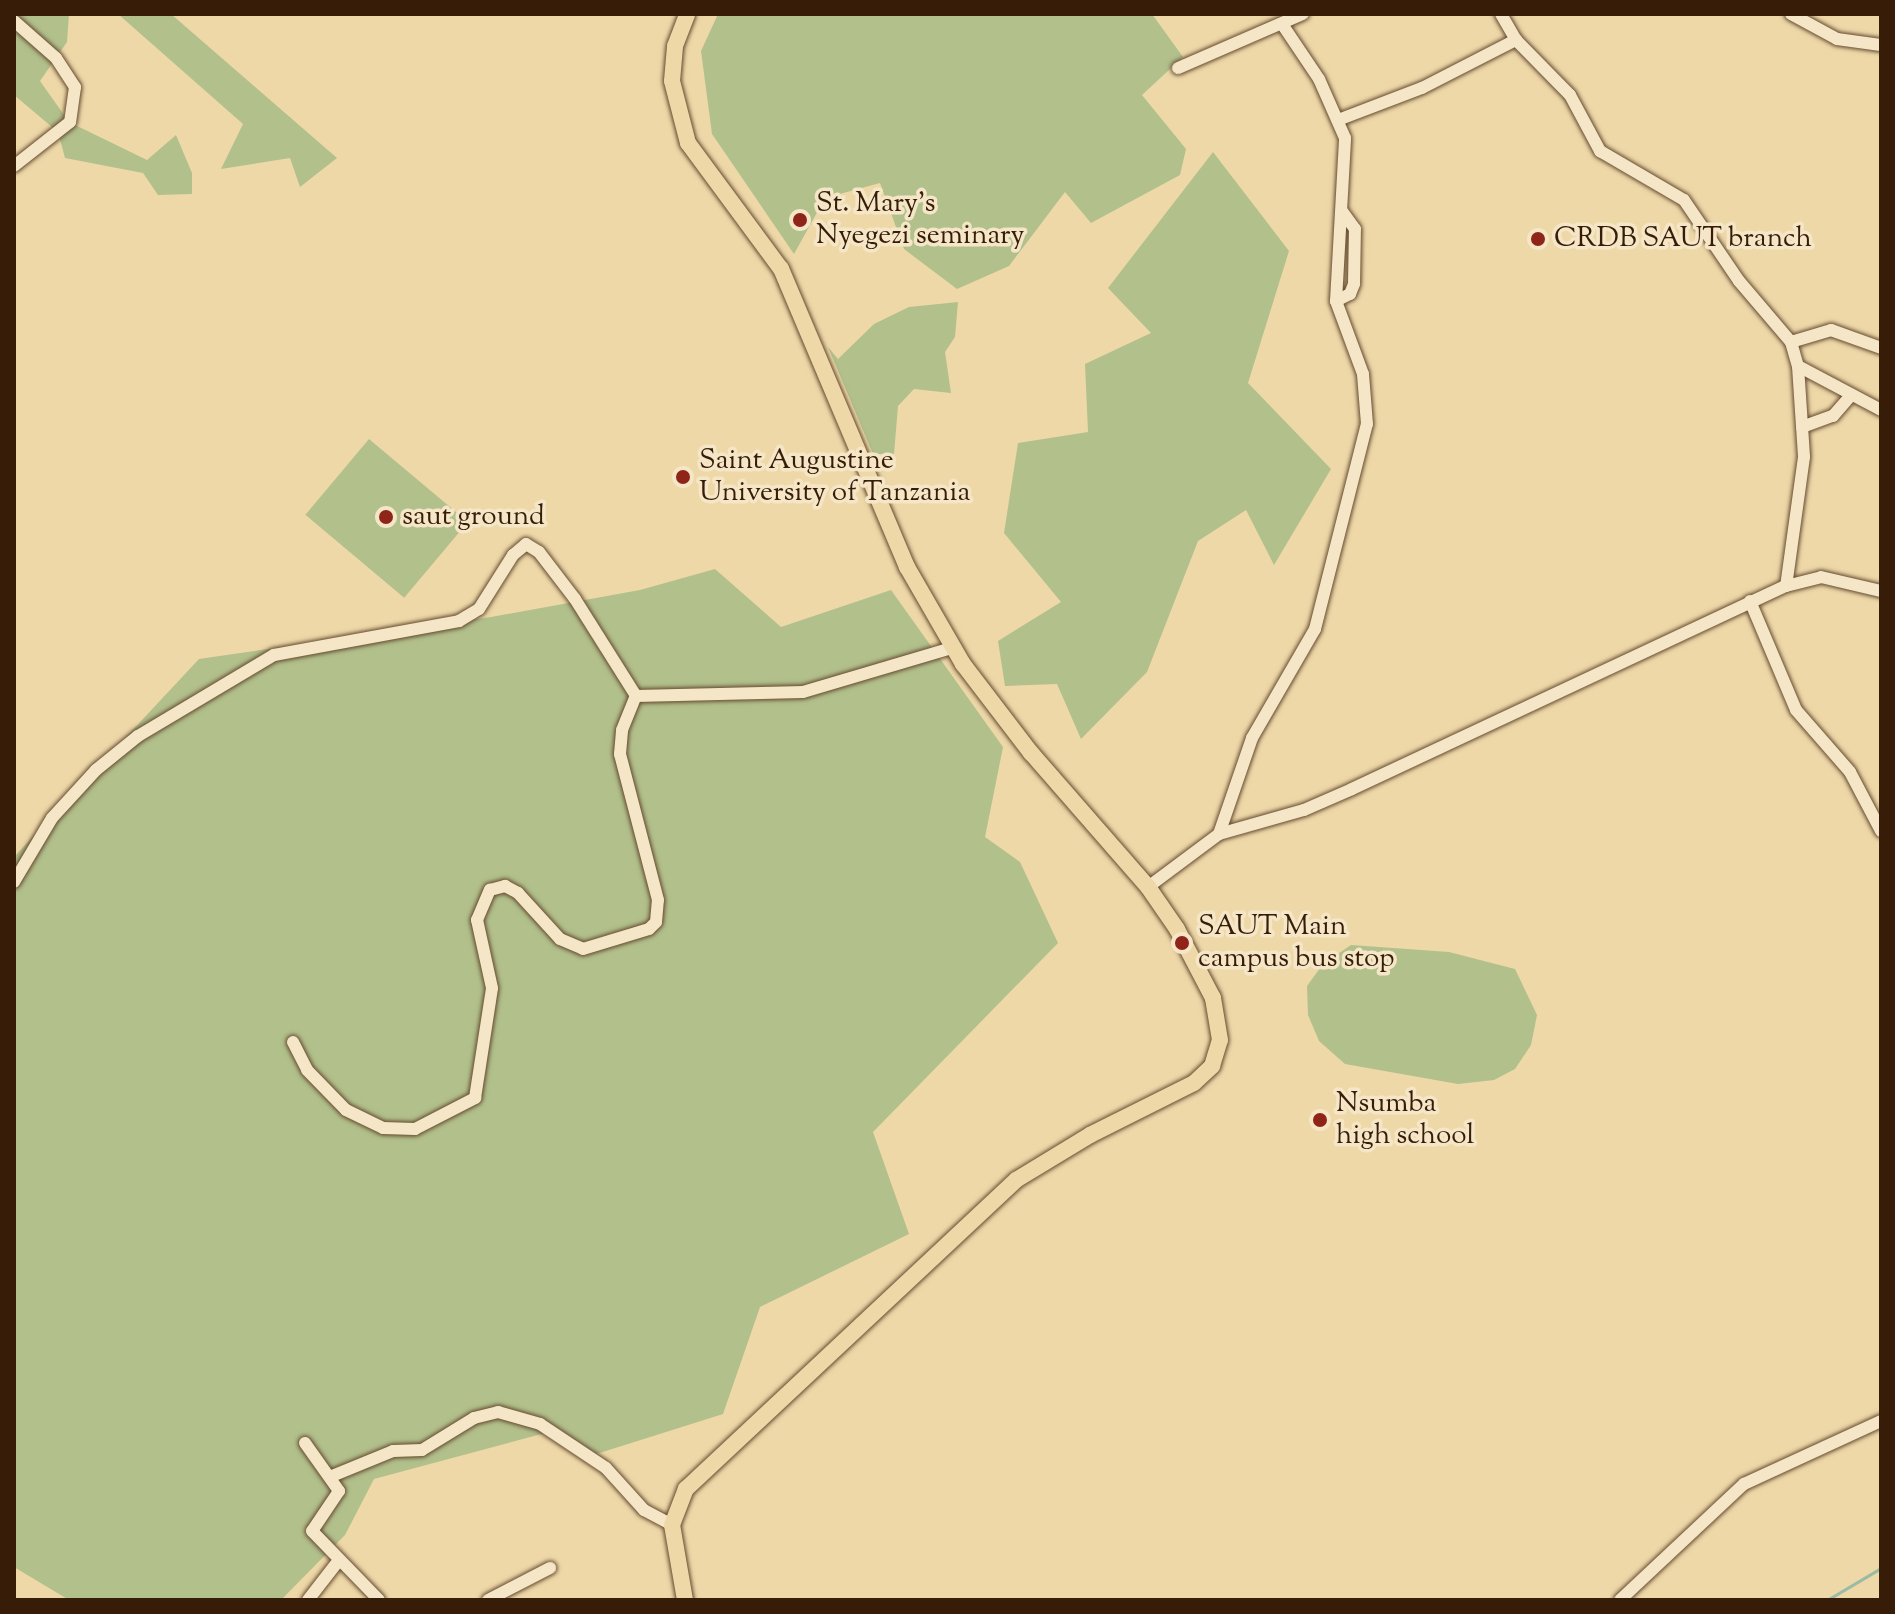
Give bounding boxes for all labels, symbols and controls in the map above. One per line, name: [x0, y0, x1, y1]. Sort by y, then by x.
place label: St. Mary's Nyegezi seminary: [816, 187, 1024, 253]
marker: St. Mary's Nyegezi seminary: [791, 211, 809, 229]
place label: CRDB SAUT branch: [1554, 222, 1812, 256]
marker: CRDB SAUT branch: [1529, 230, 1547, 248]
place label: Saint Augustine University of Tanzania: [699, 444, 970, 510]
marker: Saint Augustine University of Tanzania: [674, 468, 692, 486]
place label: saut ground: [402, 500, 545, 534]
marker: saut ground: [377, 508, 395, 526]
place label: SAUT Main campus bus stop: [1198, 910, 1395, 976]
marker: SAUT Main campus bus stop: [1173, 934, 1191, 952]
place label: Nsumba high school: [1336, 1087, 1474, 1153]
marker: Nsumba high school: [1311, 1111, 1329, 1129]

